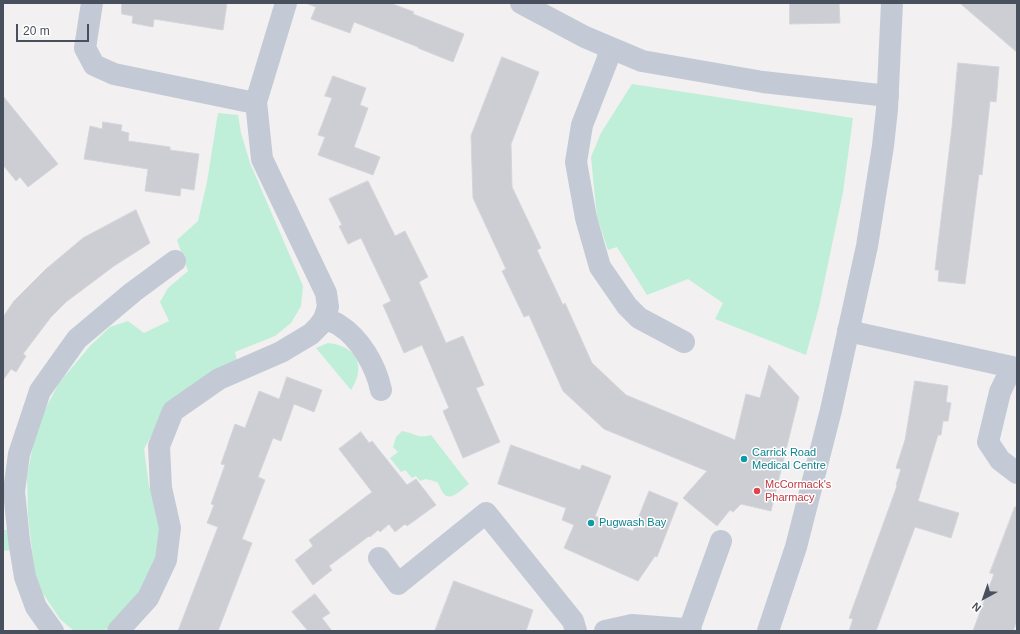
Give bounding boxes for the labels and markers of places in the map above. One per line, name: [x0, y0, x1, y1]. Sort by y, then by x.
place label: Carrick Road Medical Centre: [752, 446, 826, 472]
marker: Carrick Road Medical Centre: [739, 454, 749, 464]
place label: McCormack's Pharmacy: [765, 478, 831, 504]
marker: McCormack's Pharmacy: [752, 486, 762, 496]
place label: Pugwash Bay: [599, 516, 666, 530]
marker: Pugwash Bay: [586, 518, 596, 528]

